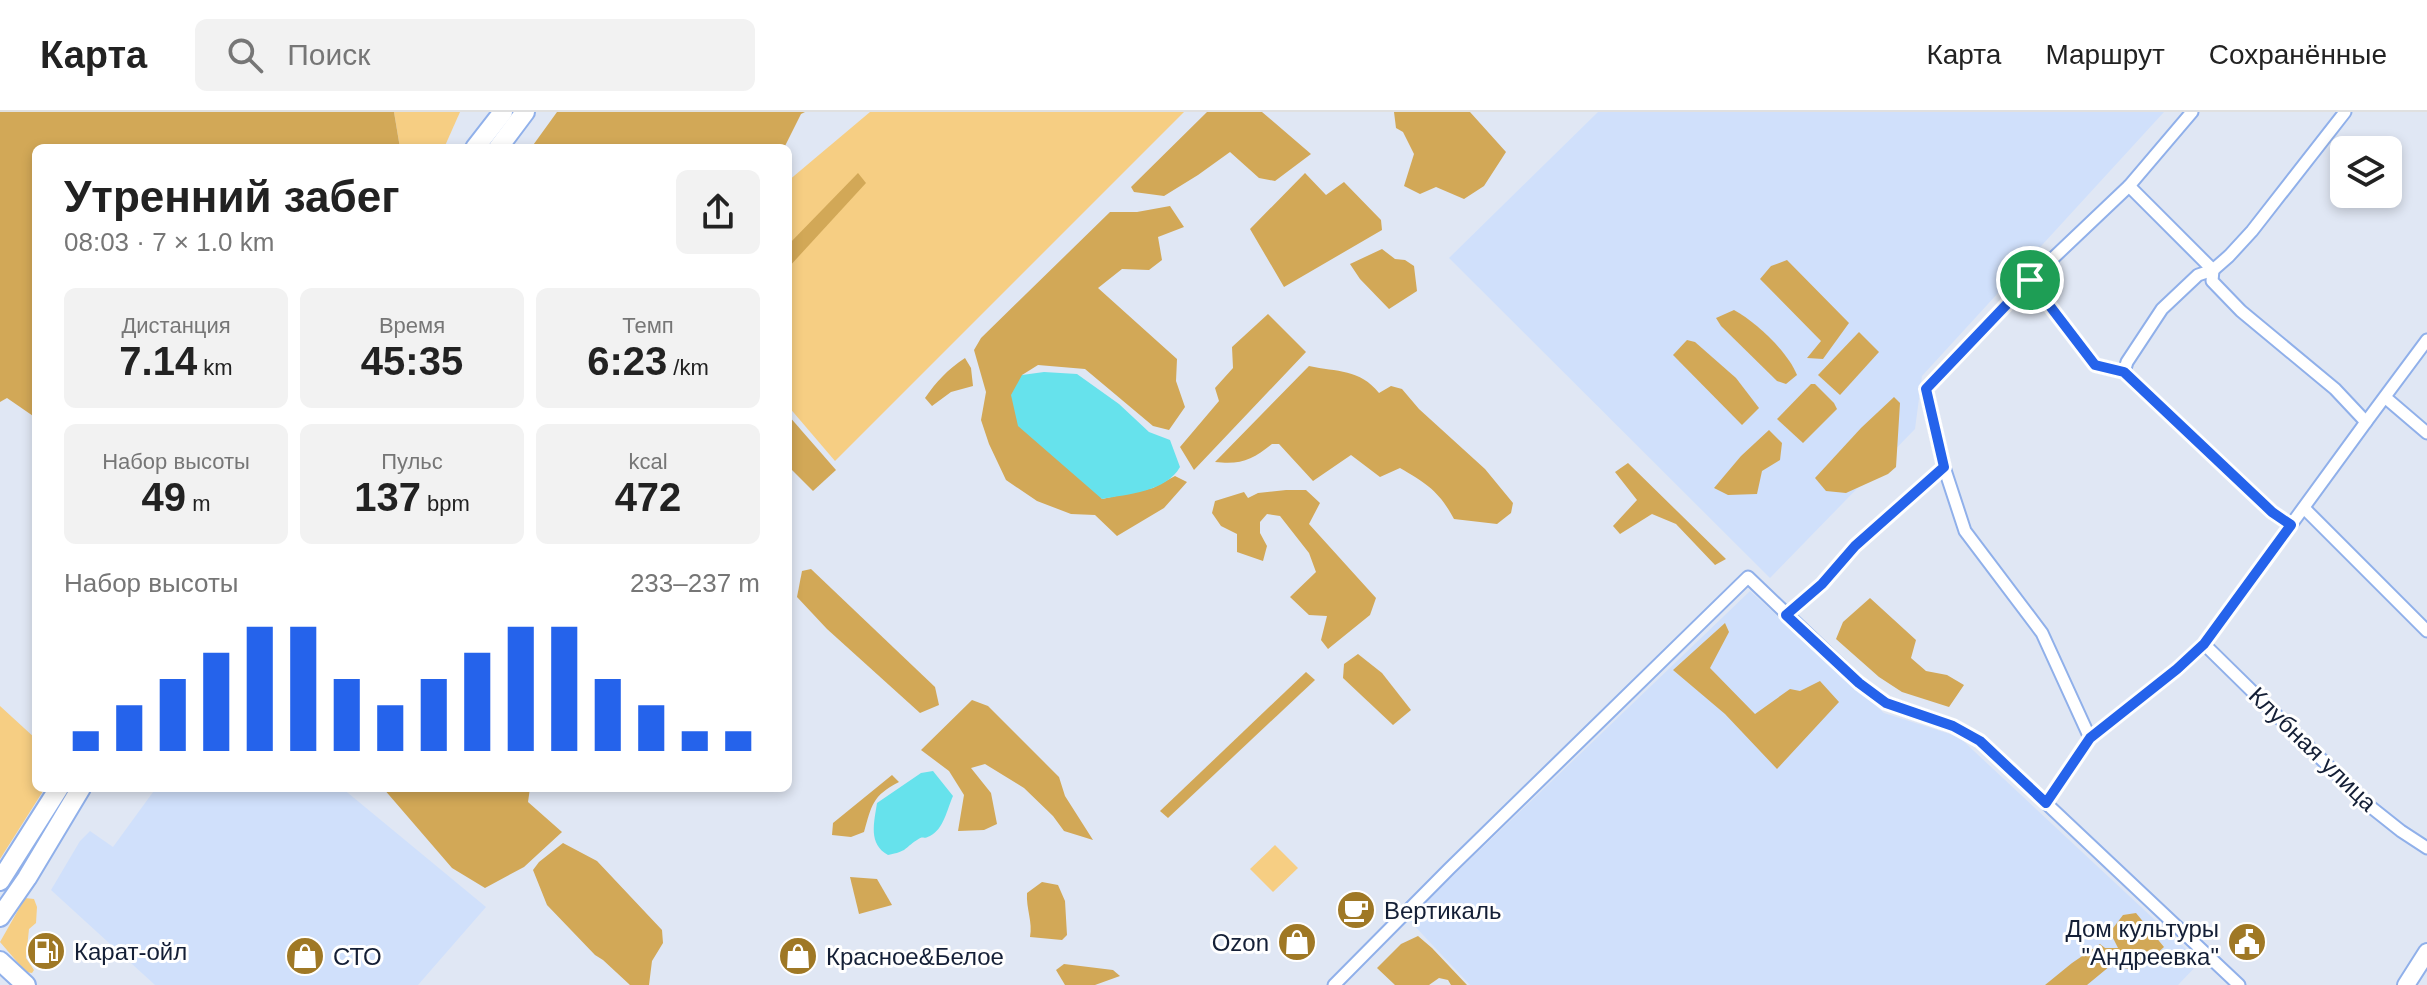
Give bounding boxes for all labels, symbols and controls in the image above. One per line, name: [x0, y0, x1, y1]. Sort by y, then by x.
search box: [195, 19, 755, 91]
icon: search: [223, 33, 267, 77]
text: Карта: [40, 34, 147, 76]
text: Поиск: [287, 38, 370, 71]
text: Карта: [1926, 39, 2001, 70]
text: Маршрут: [2045, 39, 2165, 70]
text: Сохранённые: [2209, 39, 2387, 70]
map controls: [2330, 136, 2402, 208]
button: layers: [2330, 136, 2402, 208]
button: share: [676, 170, 760, 254]
text: Утренний забег: [64, 172, 399, 221]
text: 08:03 · 7 × 1.0 km: [64, 227, 274, 257]
pin: [1996, 246, 2064, 314]
icon: arrive: [2008, 258, 2052, 302]
text: Дистанция: [121, 313, 231, 338]
text: Время: [379, 313, 445, 338]
text: Темп: [622, 313, 674, 338]
text: 7.14: [119, 339, 197, 383]
text: 45:35: [361, 339, 463, 383]
text: 6:23: [587, 339, 667, 383]
text: km: [197, 355, 233, 380]
text: /km: [667, 355, 709, 380]
text: Набор высоты: [102, 449, 250, 474]
text: Пульс: [381, 449, 443, 474]
text: kcal: [628, 449, 668, 474]
text: 49: [142, 475, 186, 519]
text: 137: [354, 475, 421, 519]
text: 472: [615, 475, 681, 519]
text: m: [186, 491, 210, 516]
text: bpm: [421, 491, 470, 516]
text: Набор высоты: [64, 568, 239, 598]
text: 233–237 m: [630, 568, 760, 598]
street label: Клубная улица: [2244, 682, 2383, 817]
cafe icon: Вертикаль: [1335, 889, 1377, 931]
place label: Вертикаль: [1384, 897, 1501, 924]
place label: Дом культуры "Андреевка": [2065, 915, 2219, 970]
shop icon: Ozon: [1276, 921, 1318, 963]
public building icon: Дом культуры "Андреевка": [2226, 921, 2268, 963]
place label: Ozon: [1212, 929, 1269, 956]
fuel station icon: Карат-ойл: [25, 930, 67, 972]
shop icon: СТО: [284, 935, 326, 977]
shop icon: Красное&Белое: [777, 935, 819, 977]
place label: Карат-ойл: [74, 938, 187, 965]
place label: СТО: [333, 943, 382, 970]
place label: Красное&Белое: [826, 943, 1004, 970]

